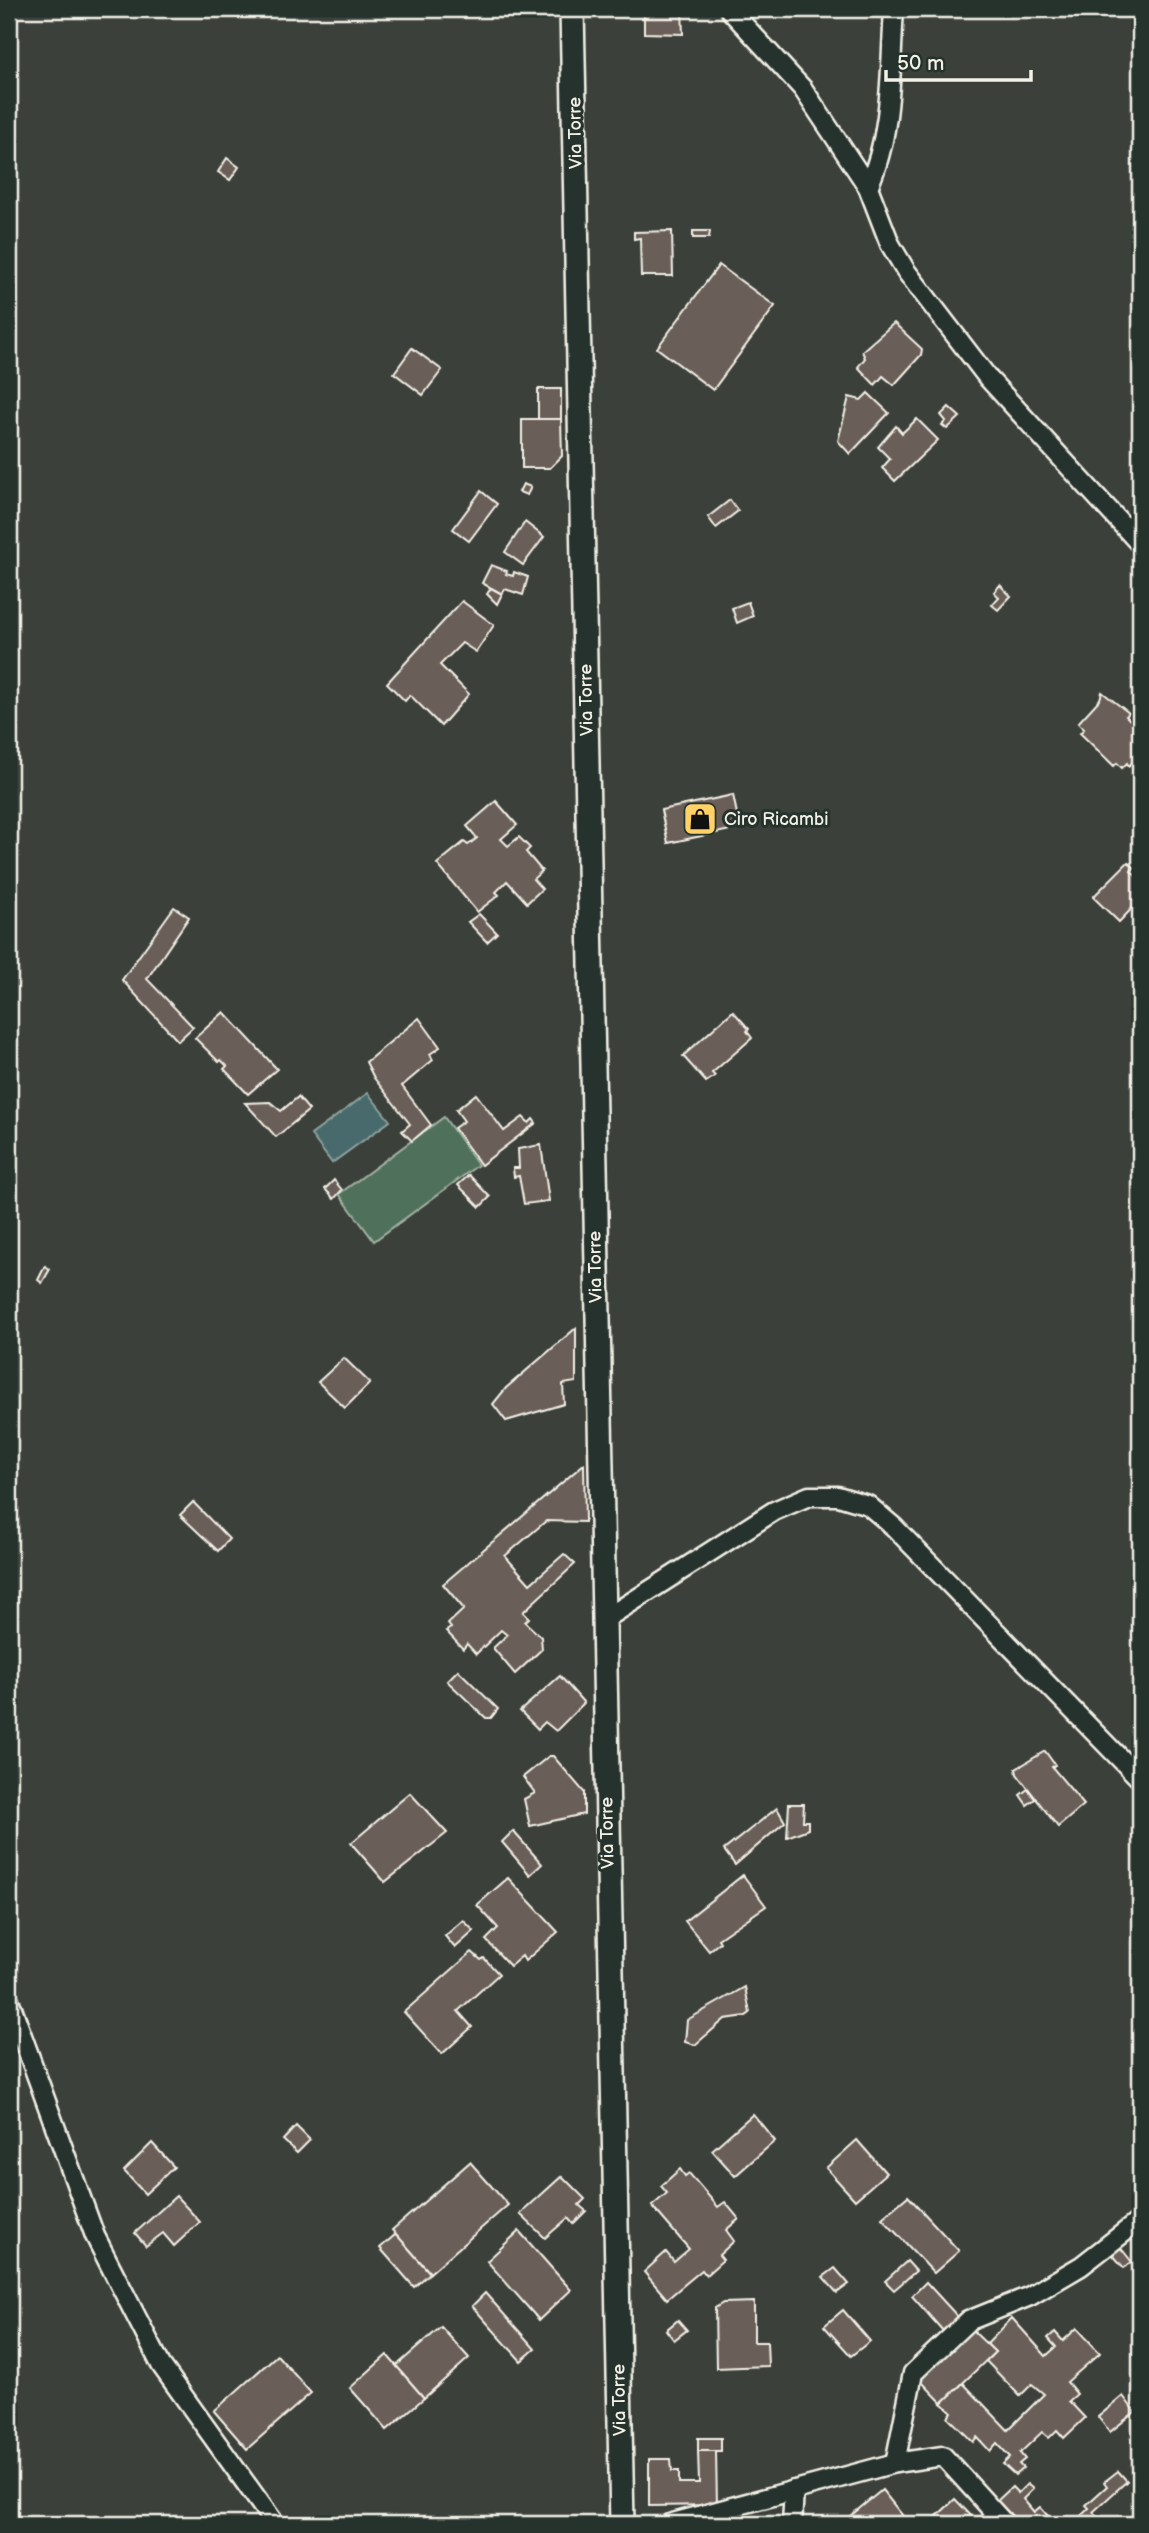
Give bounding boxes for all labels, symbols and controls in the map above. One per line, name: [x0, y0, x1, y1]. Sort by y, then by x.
scale bar: [886, 38, 1032, 82]
text: 50 m: [897, 51, 944, 76]
street label: Via Torre: [564, 96, 587, 169]
street label: Via Torre: [575, 663, 598, 736]
shop icon: Ciro Ricambi: [681, 800, 719, 838]
place label: Ciro Ricambi: [724, 809, 828, 830]
street label: Via Torre: [584, 1230, 607, 1303]
street label: Via Torre: [596, 1796, 619, 1869]
street label: Via Torre: [608, 2363, 631, 2436]

